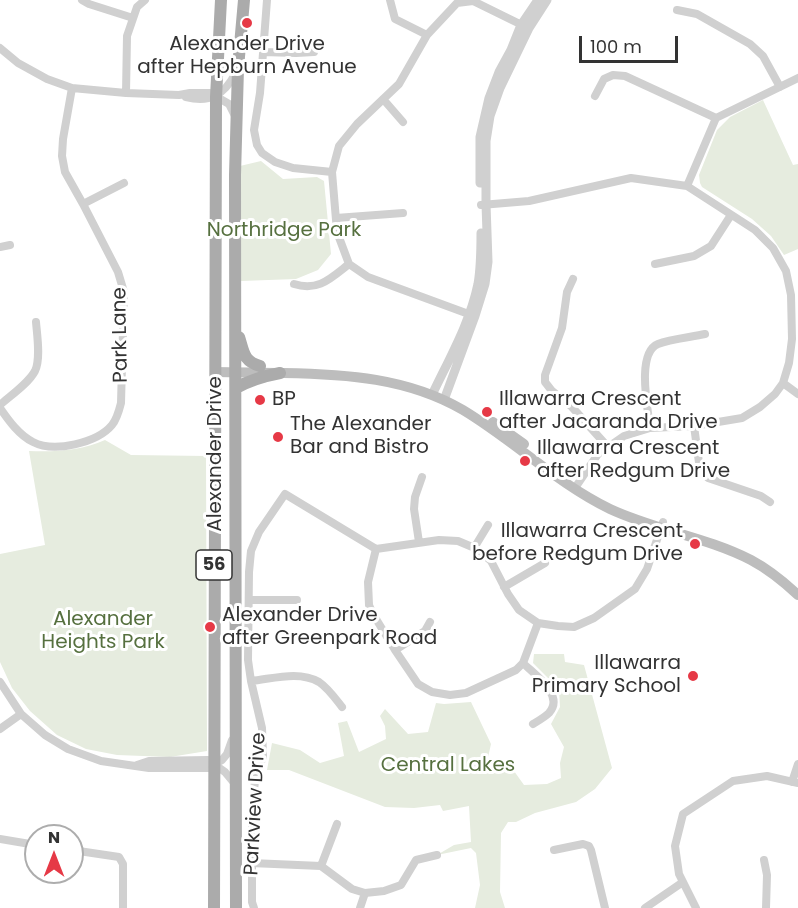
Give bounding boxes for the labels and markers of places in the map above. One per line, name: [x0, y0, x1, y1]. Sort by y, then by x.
marker: Alexander Drive after Hepburn Avenue: [240, 16, 254, 30]
place label: Alexander Drive after Hepburn Avenue: [137, 33, 357, 80]
place label: BP: [272, 388, 296, 412]
place label: Illawarra Crescent after Jacaranda Drive: [499, 388, 718, 435]
marker: BP: [253, 393, 267, 407]
marker: Illawarra Crescent after Jacaranda Drive: [480, 405, 494, 419]
place label: The Alexander Bar and Bistro: [290, 413, 431, 460]
marker: The Alexander Bar and Bistro: [271, 430, 285, 444]
place label: Illawarra Crescent after Redgum Drive: [537, 437, 730, 484]
marker: Illawarra Crescent after Redgum Drive: [518, 454, 532, 468]
place label: Illawarra Crescent before Redgum Drive: [472, 520, 683, 567]
marker: Illawarra Crescent before Redgum Drive: [688, 537, 702, 551]
place label: Alexander Drive after Greenpark Road: [222, 604, 437, 651]
marker: Alexander Drive after Greenpark Road: [203, 620, 217, 634]
place label: Illawarra Primary School: [532, 652, 681, 699]
marker: Illawarra Primary School: [686, 669, 700, 683]

